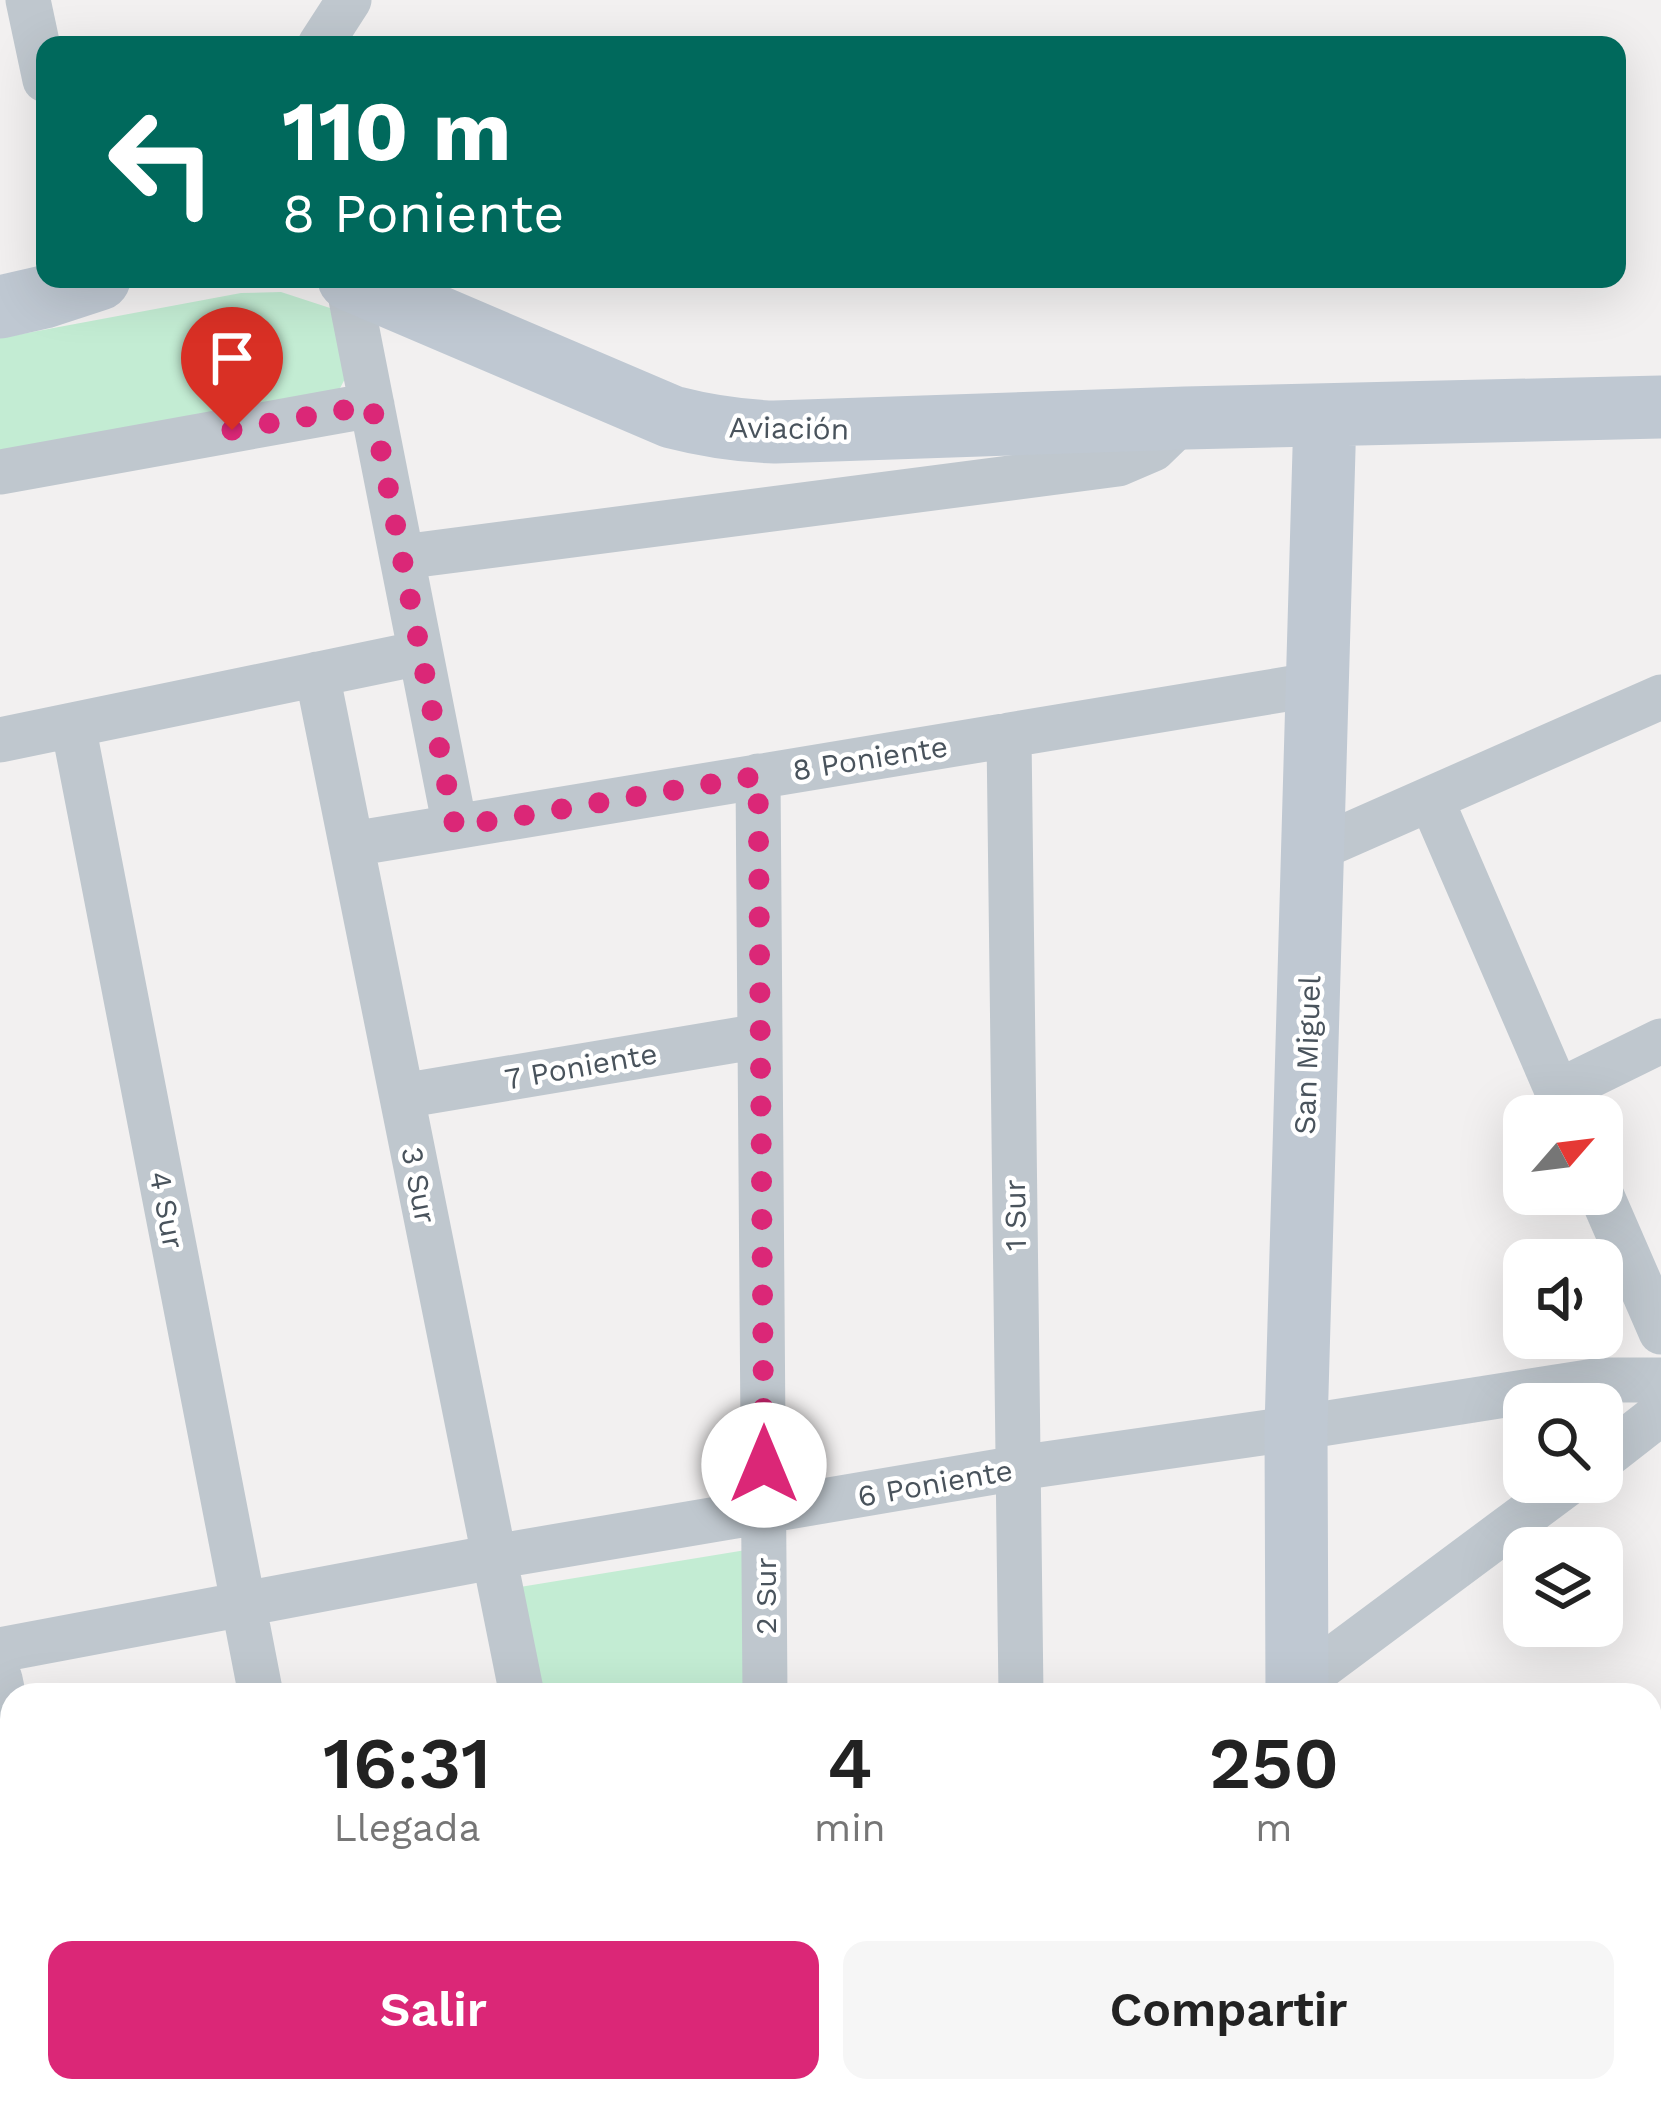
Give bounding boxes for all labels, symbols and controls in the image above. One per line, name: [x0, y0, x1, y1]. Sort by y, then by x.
text: 110 m: [282, 82, 512, 180]
icon: left: [84, 84, 240, 240]
text: 8 Poniente: [282, 182, 564, 245]
pin: [181, 307, 283, 430]
icon: arrive: [199, 325, 265, 391]
street label: Aviación: [728, 409, 850, 447]
street label: 8 Poniente: [790, 728, 950, 788]
street label: San Miguel: [1287, 975, 1327, 1135]
street label: 7 Poniente: [502, 1035, 660, 1097]
north arrow: [1503, 1095, 1623, 1215]
map controls: [1503, 1095, 1623, 1647]
street label: 3 Sur: [394, 1144, 444, 1226]
street label: 4 Sur: [142, 1168, 192, 1252]
street label: 1 Sur: [997, 1179, 1033, 1251]
button: sound: [1503, 1239, 1623, 1359]
button: search: [1503, 1383, 1623, 1503]
position arrow: [701, 1402, 827, 1528]
street label: 6 Poniente: [855, 1452, 1015, 1514]
button: layers: [1503, 1527, 1623, 1647]
street label: 2 Sur: [748, 1557, 783, 1635]
text: 16:31: [323, 1721, 491, 1805]
text: 4: [827, 1721, 873, 1805]
text: 250: [1209, 1721, 1339, 1805]
text: Llegada: [333, 1805, 481, 1850]
text: min: [814, 1805, 886, 1850]
text: m: [1255, 1805, 1292, 1850]
button: Salir: [48, 1941, 819, 2079]
button: Compartir: [843, 1941, 1614, 2079]

